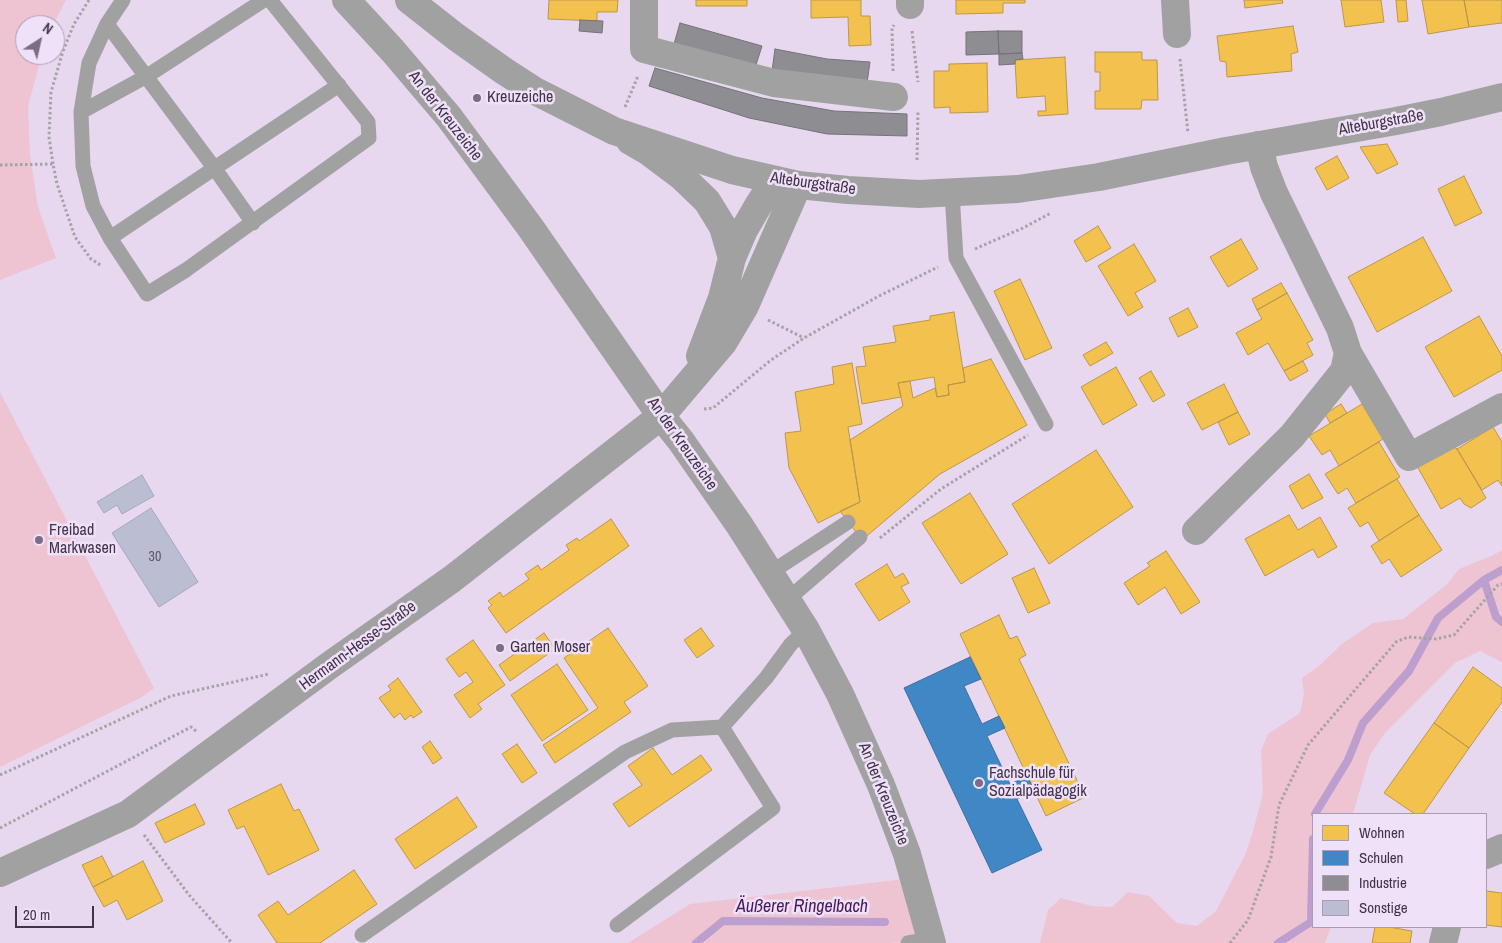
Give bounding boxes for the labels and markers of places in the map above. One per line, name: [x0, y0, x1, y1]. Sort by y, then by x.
place label: Kreuzeiche: [487, 88, 553, 108]
marker: Kreuzeiche: [471, 92, 483, 104]
place label: Freibad Markwasen: [49, 521, 116, 559]
marker: Freibad Markwasen: [33, 534, 45, 546]
place label: Garten Moser: [510, 638, 590, 658]
marker: Garten Moser: [494, 642, 506, 654]
place label: Fachschule für Sozialpädagogik: [989, 764, 1087, 802]
marker: Fachschule für Sozialpädagogik: [973, 777, 985, 789]

